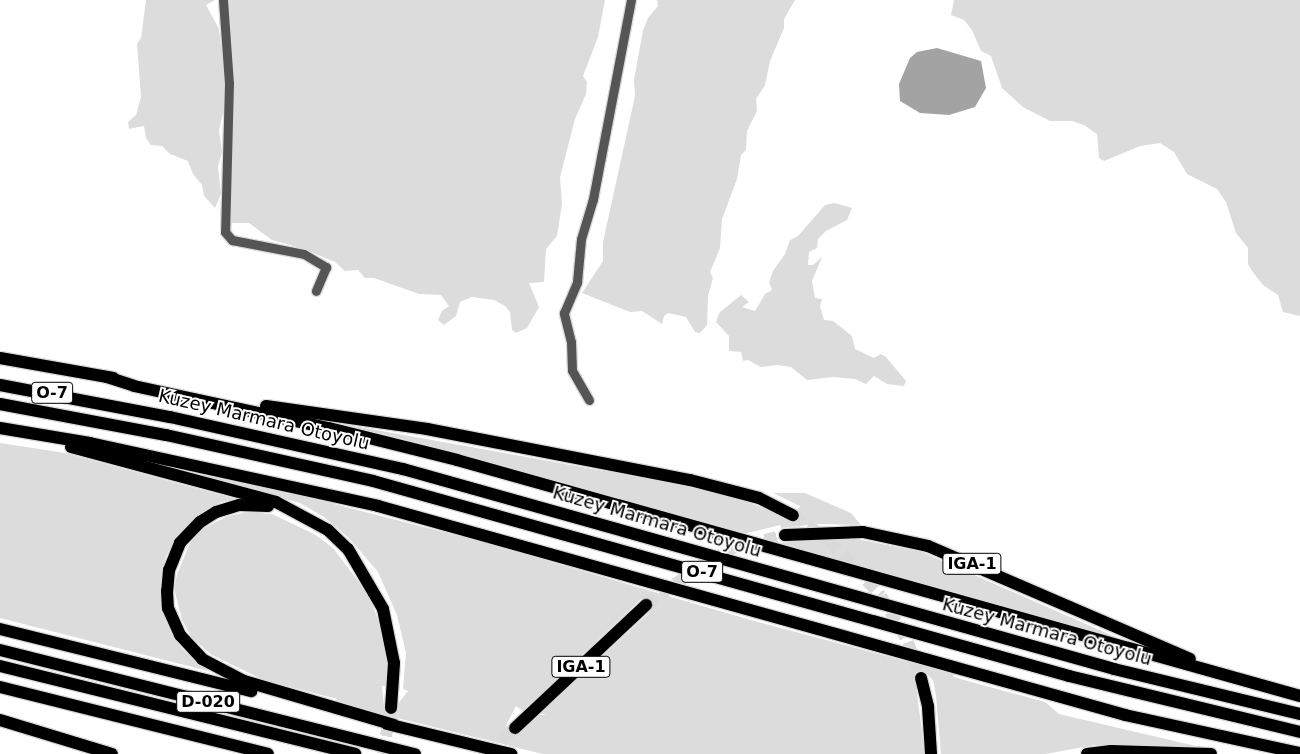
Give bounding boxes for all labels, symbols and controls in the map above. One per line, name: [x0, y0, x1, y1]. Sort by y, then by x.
road number: O-7: [31, 379, 73, 406]
street label: Kuzey Marmara Otoyolu: [156, 385, 372, 455]
street label: Kuzey Marmara Otoyolu: [550, 482, 764, 562]
road number: IGA-1: [942, 550, 1002, 578]
road number: O-7: [681, 558, 723, 586]
street label: Kuzey Marmara Otoyolu: [940, 594, 1154, 670]
road number: IGA-1: [551, 654, 611, 680]
road number: D-020: [176, 689, 240, 716]

